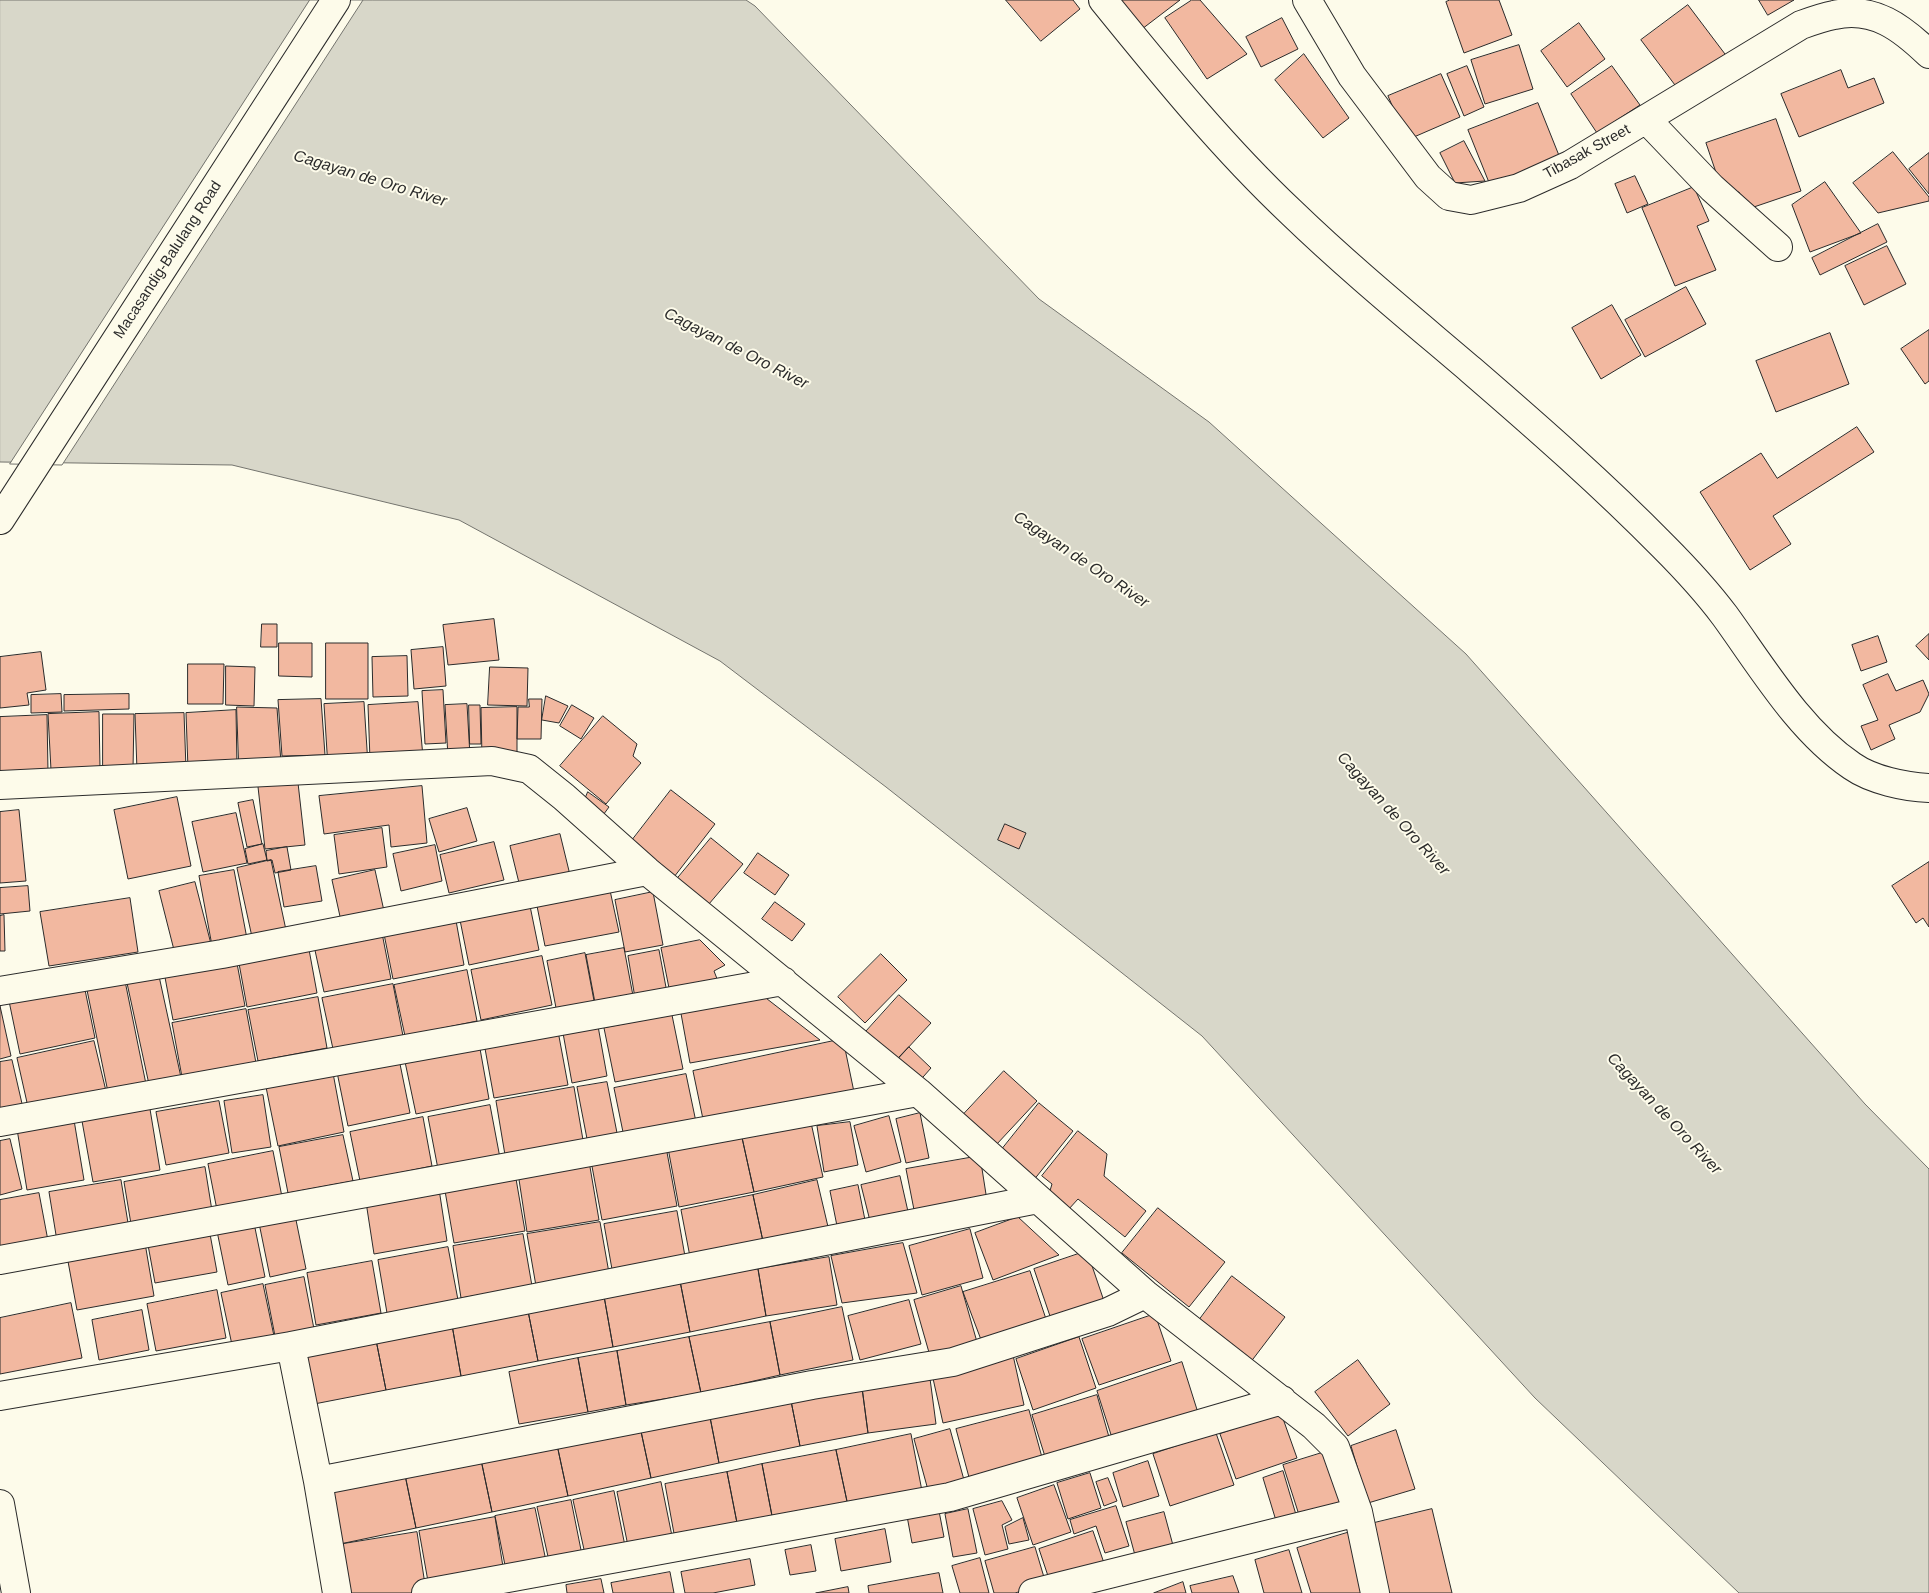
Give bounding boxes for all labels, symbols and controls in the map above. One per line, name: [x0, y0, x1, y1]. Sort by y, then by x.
street label: Tibasak Street: [1541, 121, 1633, 183]
water label: Cagayan de Oro River: [291, 147, 449, 211]
street label: Macasandig-Balulang Road: [110, 178, 226, 342]
water label: Cagayan de Oro River: [661, 304, 811, 394]
water label: Cagayan de Oro River: [1010, 508, 1152, 612]
water label: Cagayan de Oro River: [1333, 748, 1453, 880]
water label: Cagayan de Oro River: [1603, 1049, 1725, 1179]

